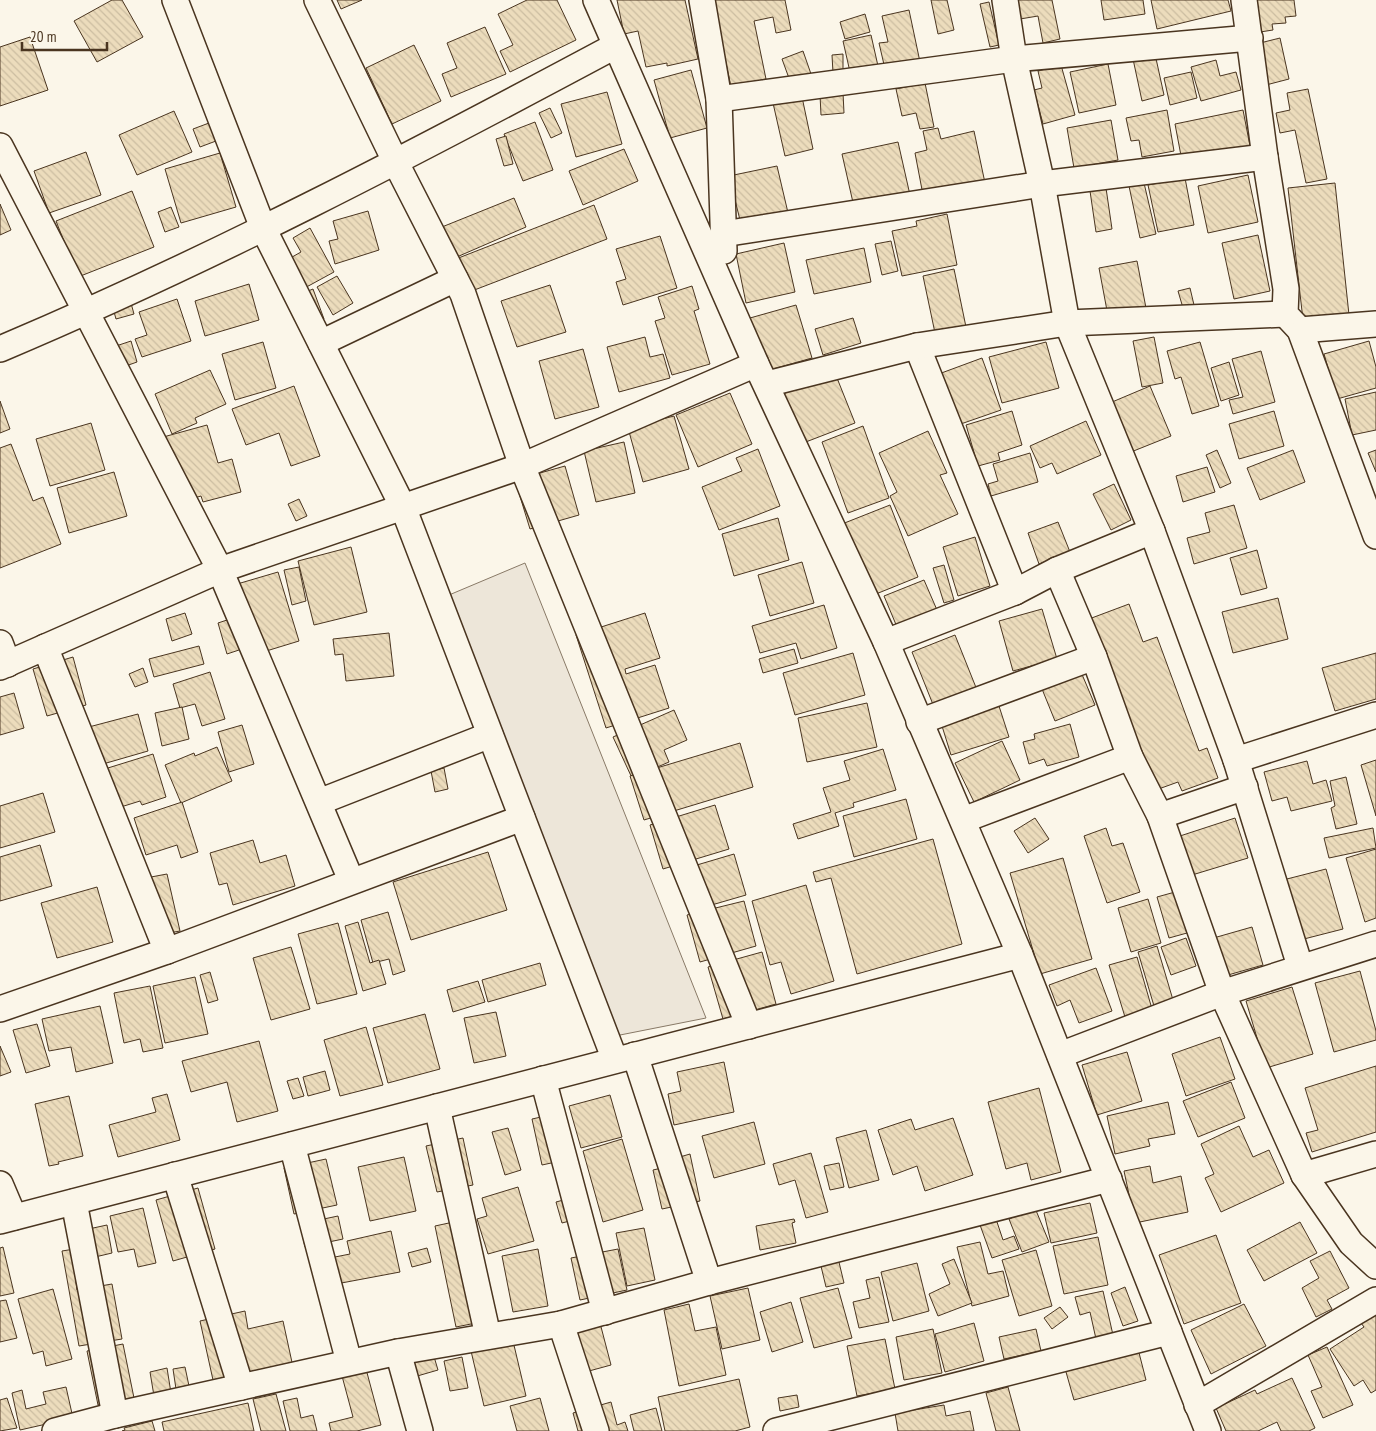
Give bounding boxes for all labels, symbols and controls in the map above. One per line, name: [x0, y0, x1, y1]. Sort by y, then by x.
scale bar: [22, 20, 108, 52]
text: 20 m: [30, 27, 56, 46]

